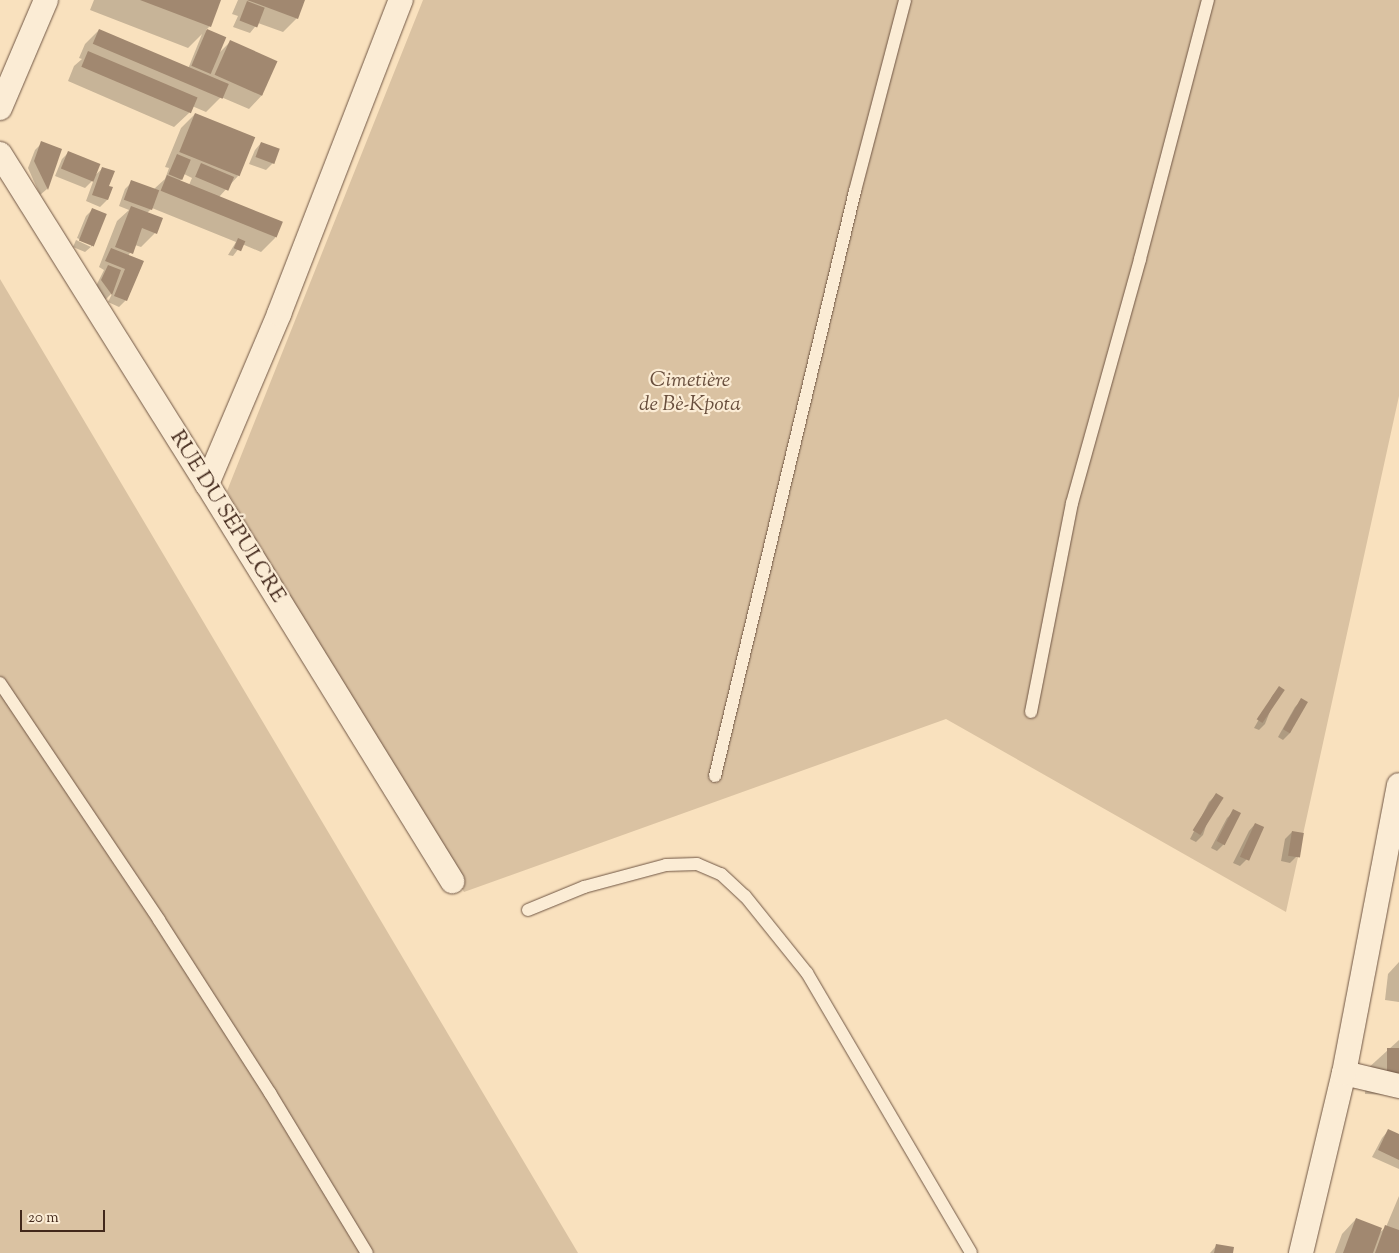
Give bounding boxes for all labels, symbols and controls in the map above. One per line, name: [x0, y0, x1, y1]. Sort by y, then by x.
park label: Cimetière de Bè-Kpota: [639, 368, 741, 418]
street label: RUE DU SÉPULCRE: [164, 426, 290, 608]
scale bar: [22, 1200, 108, 1232]
text: 20 m: [28, 1208, 59, 1229]

